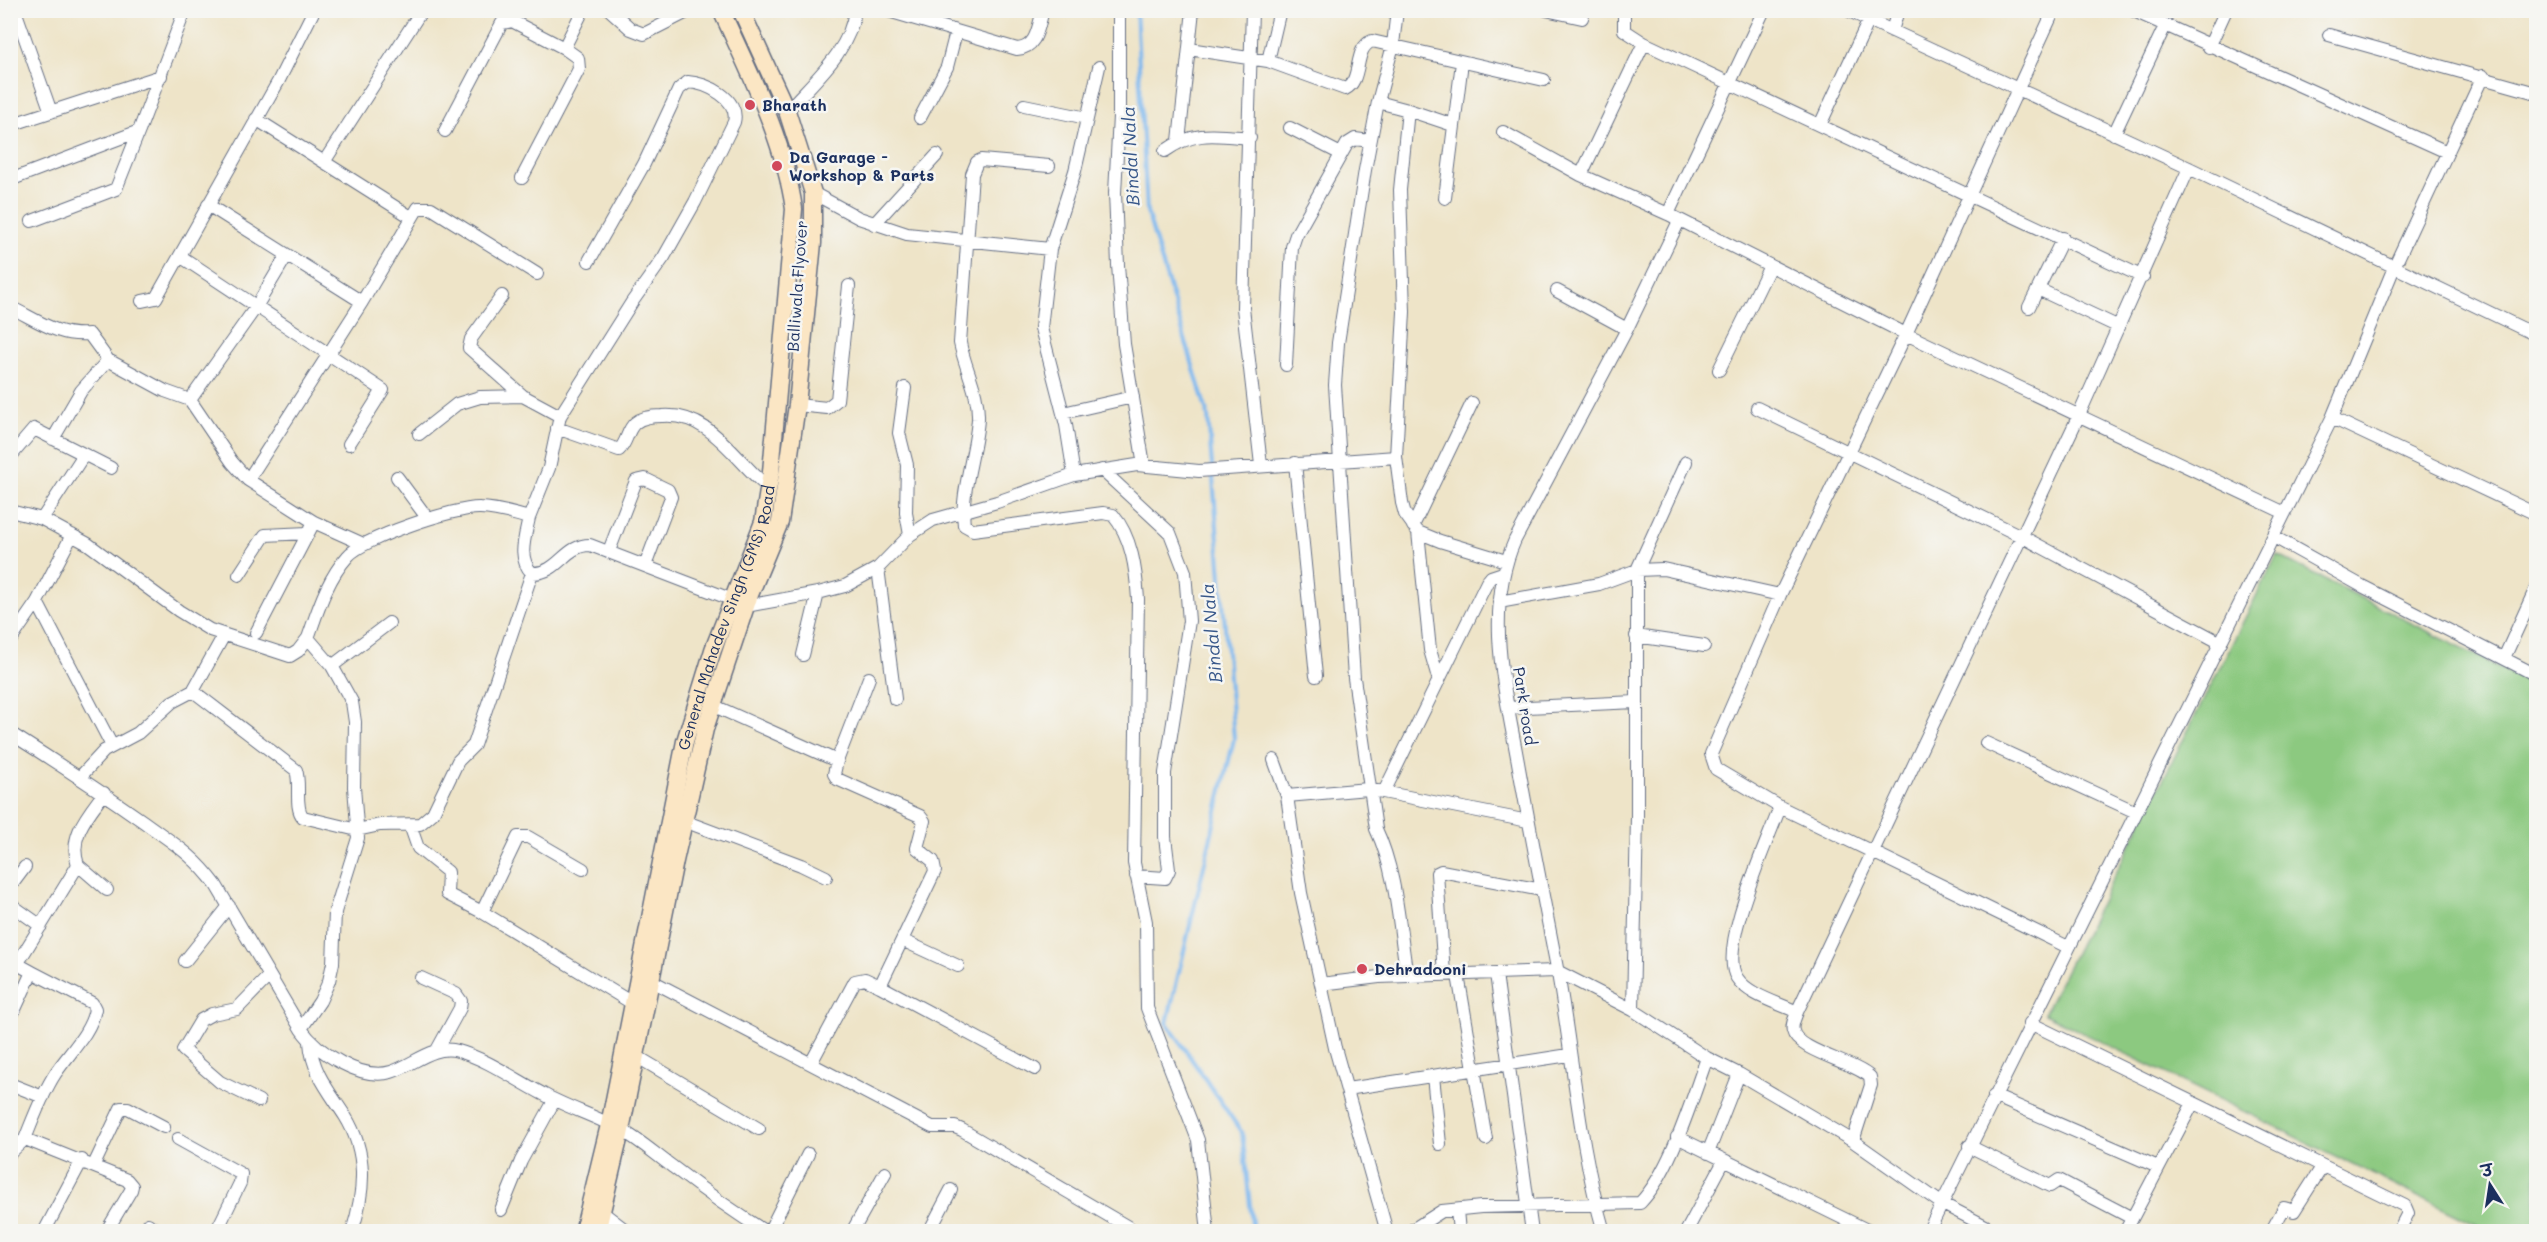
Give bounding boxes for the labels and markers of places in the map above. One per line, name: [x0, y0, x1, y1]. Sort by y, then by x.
place label: Bharath: [762, 94, 826, 115]
marker: Bharath: [743, 98, 757, 112]
place label: Da Garage - Workshop & Parts: [789, 146, 934, 185]
marker: Da Garage - Workshop & Parts: [770, 159, 784, 173]
place label: Dehradooni: [1374, 958, 1467, 979]
marker: Dehradooni: [1355, 962, 1369, 976]

